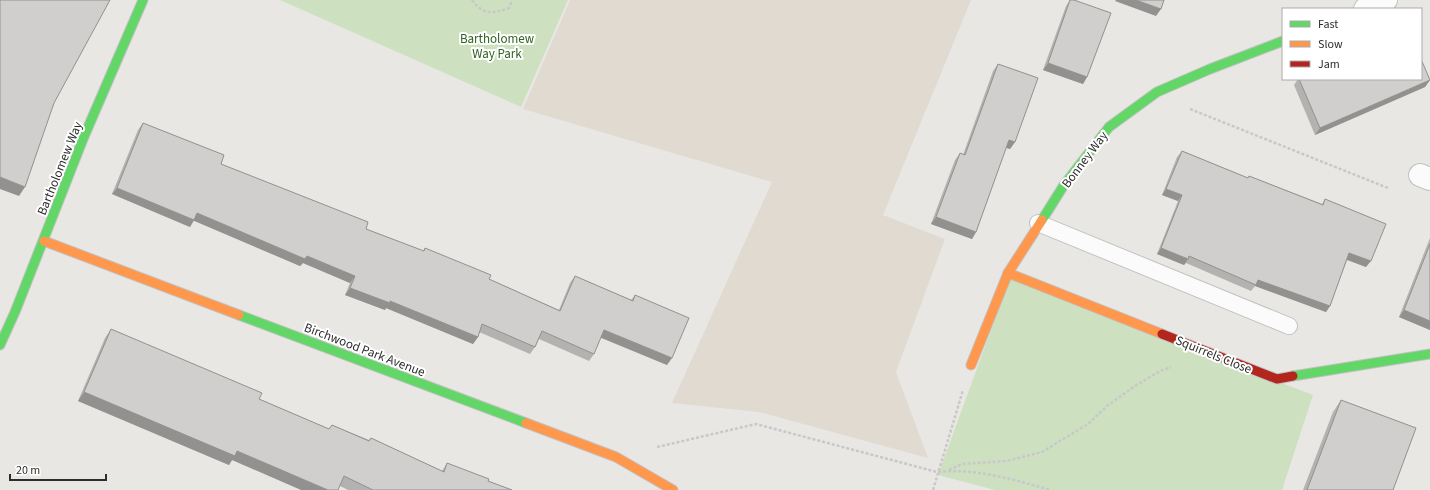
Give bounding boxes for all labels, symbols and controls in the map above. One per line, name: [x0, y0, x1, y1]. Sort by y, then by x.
legend: [1282, 8, 1422, 80]
text: Fast: [1318, 16, 1338, 33]
park label: Bartholomew Way Park: [460, 30, 535, 63]
text: Slow: [1318, 36, 1343, 53]
text: Jam: [1318, 56, 1340, 73]
street label: Bartholomew Way: [33, 119, 87, 218]
street label: Bonney Way: [1058, 128, 1112, 192]
street label: Birchwood Park Avenue: [301, 319, 428, 381]
street label: Squirrels Close: [1173, 331, 1254, 378]
scale bar: [10, 456, 106, 482]
text: 20 m: [16, 462, 40, 479]

